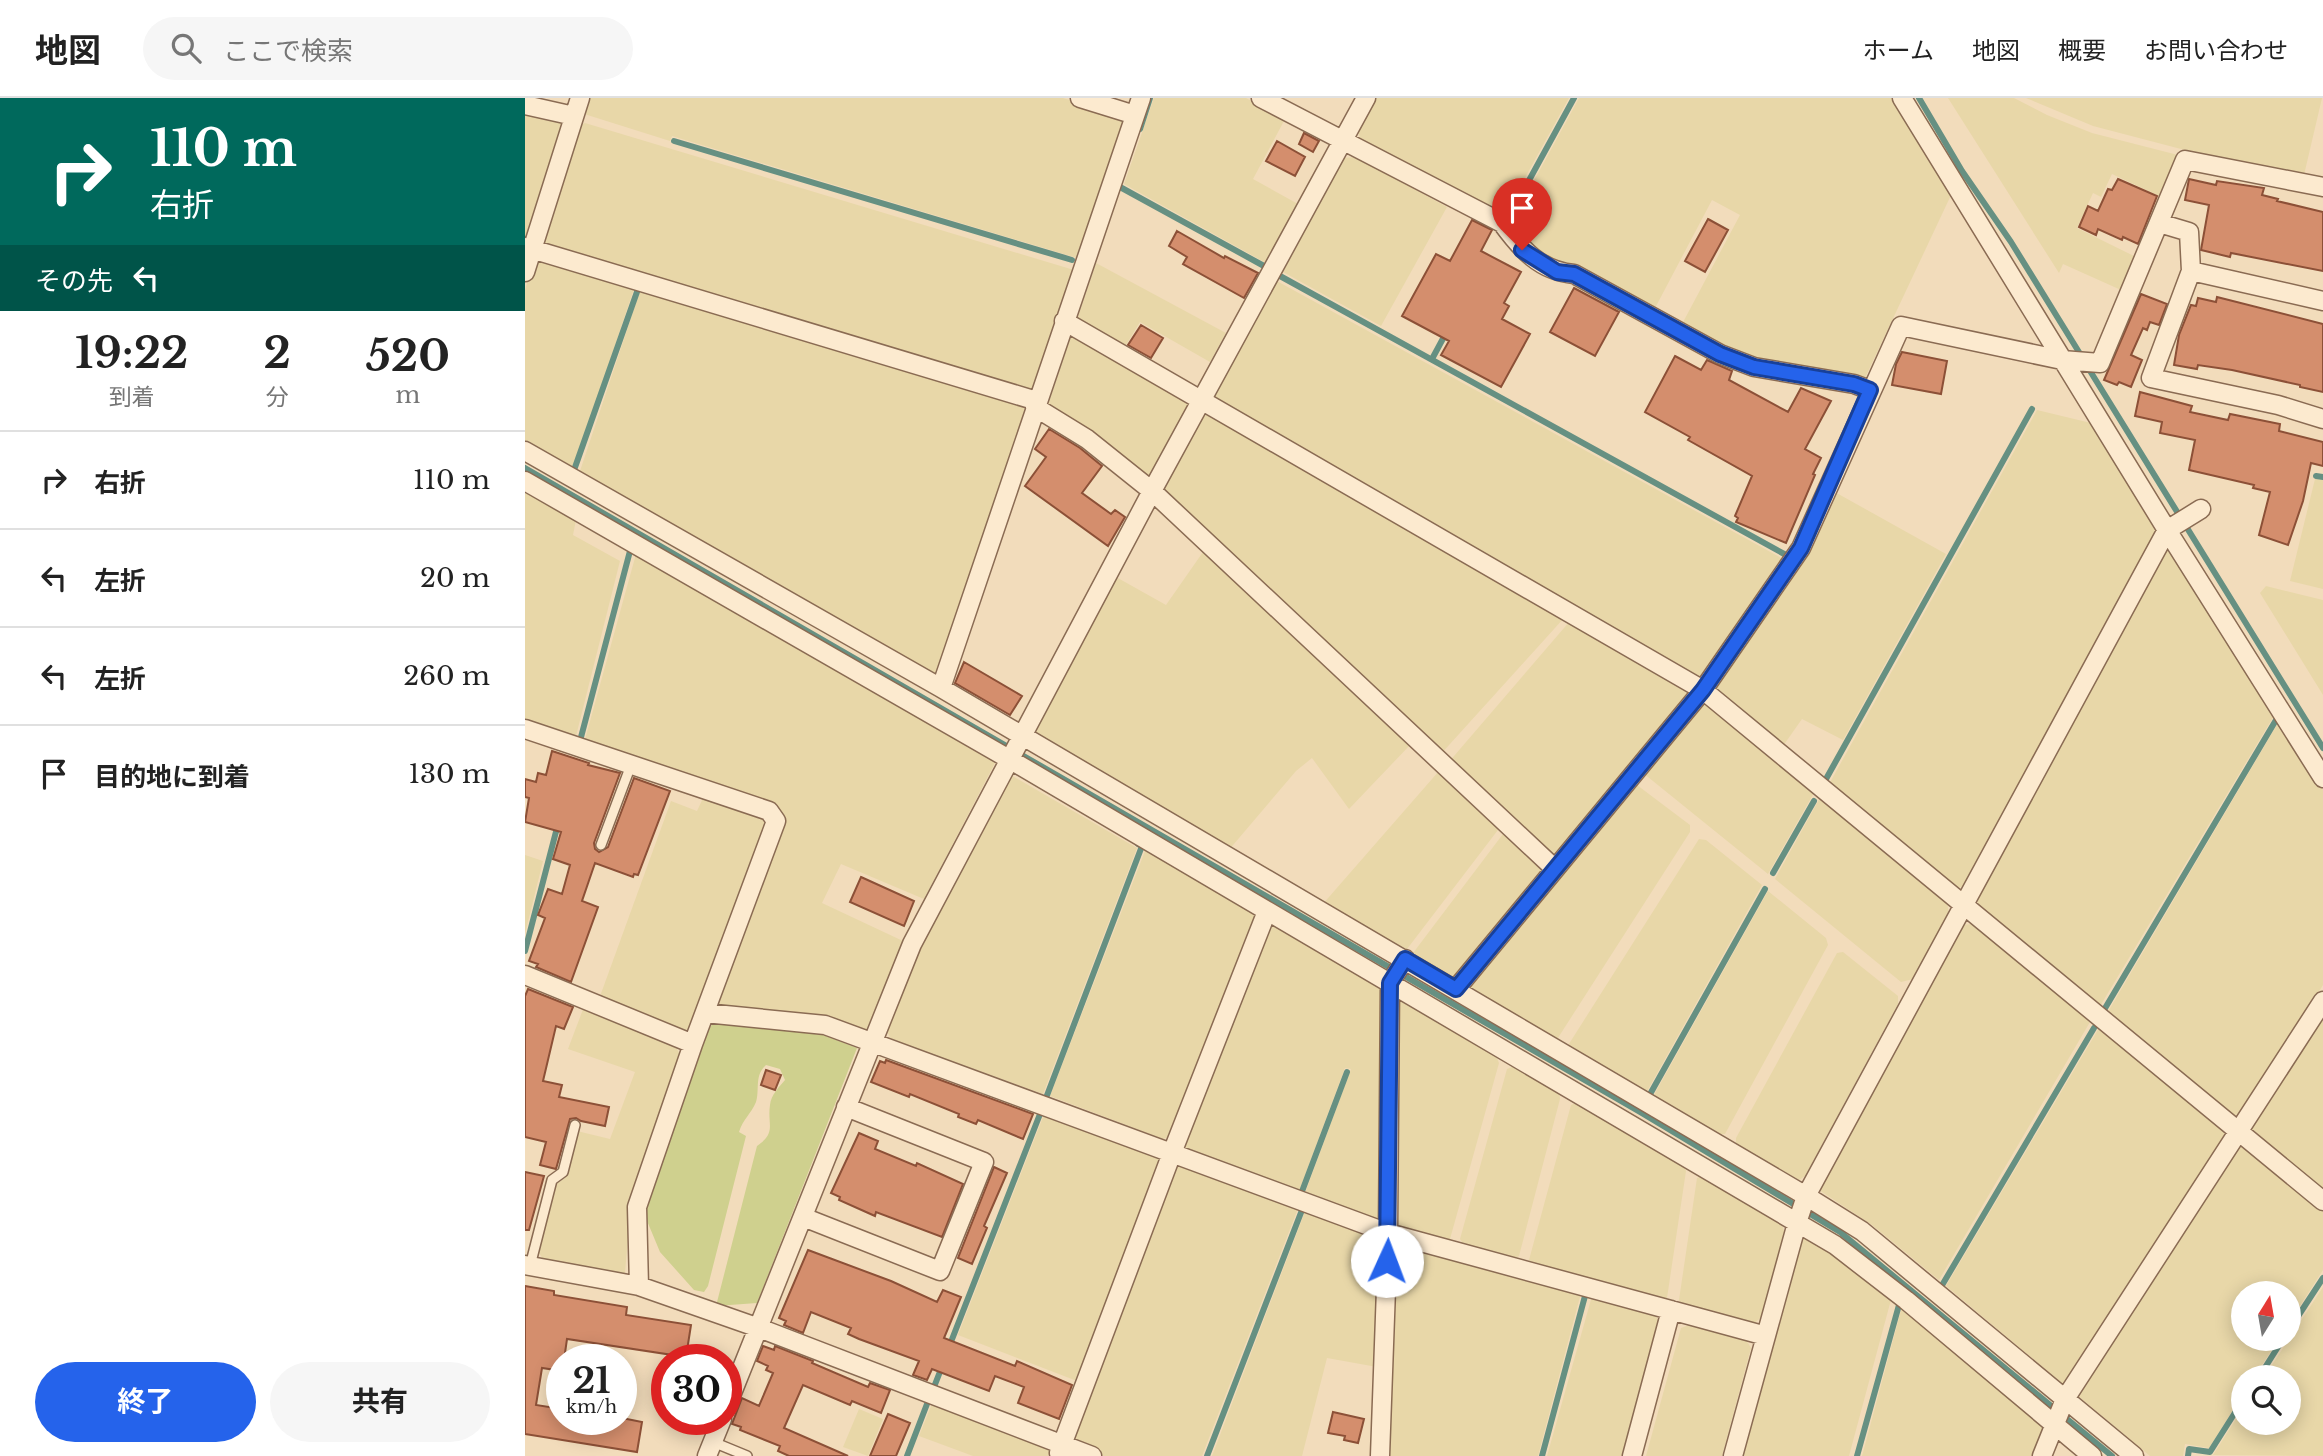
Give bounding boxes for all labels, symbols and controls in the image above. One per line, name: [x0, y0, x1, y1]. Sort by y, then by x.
search box: [143, 17, 633, 80]
icon: search: [167, 29, 205, 67]
text: 地図: [35, 30, 101, 71]
text: ここで検索: [223, 35, 353, 67]
text: ホーム: [1863, 36, 1934, 65]
text: 地図: [1972, 36, 2020, 65]
text: 概要: [2058, 36, 2106, 65]
text: お問い合わせ: [2144, 36, 2288, 65]
text: 110 m: [150, 118, 297, 179]
icon: right: [35, 126, 126, 217]
pin: [1492, 178, 1552, 250]
text: 右折: [150, 185, 214, 225]
icon: arrive: [1503, 189, 1541, 227]
icon: left: [127, 259, 165, 297]
text: その先: [35, 265, 113, 297]
text: 19:22: [75, 327, 188, 379]
text: 2: [263, 327, 291, 379]
text: 520: [366, 330, 450, 382]
text: m: [396, 381, 420, 409]
text: 到着: [109, 383, 155, 411]
text: 分: [266, 383, 289, 411]
icon: right: [35, 461, 73, 499]
text: 110 m: [413, 464, 490, 496]
text: 右折: [94, 467, 146, 499]
icon: left: [35, 559, 73, 597]
text: 20 m: [420, 562, 490, 594]
text: 左折: [94, 565, 146, 597]
icon: left: [35, 657, 73, 695]
text: 260 m: [403, 660, 490, 692]
text: 左折: [94, 663, 146, 695]
icon: arrive: [35, 755, 73, 793]
text: 130 m: [408, 758, 490, 790]
text: 目的地に到着: [94, 761, 250, 793]
position arrow: [1350, 1224, 1424, 1298]
north arrow: [2231, 1281, 2301, 1351]
map controls: [2231, 1281, 2301, 1435]
speed limit sign: 30: [651, 1344, 742, 1435]
text: 21: [572, 1359, 611, 1402]
button: 終了: [35, 1362, 256, 1442]
button: 共有: [270, 1362, 490, 1442]
button: search: [2231, 1365, 2301, 1435]
text: km/h: [566, 1396, 617, 1418]

